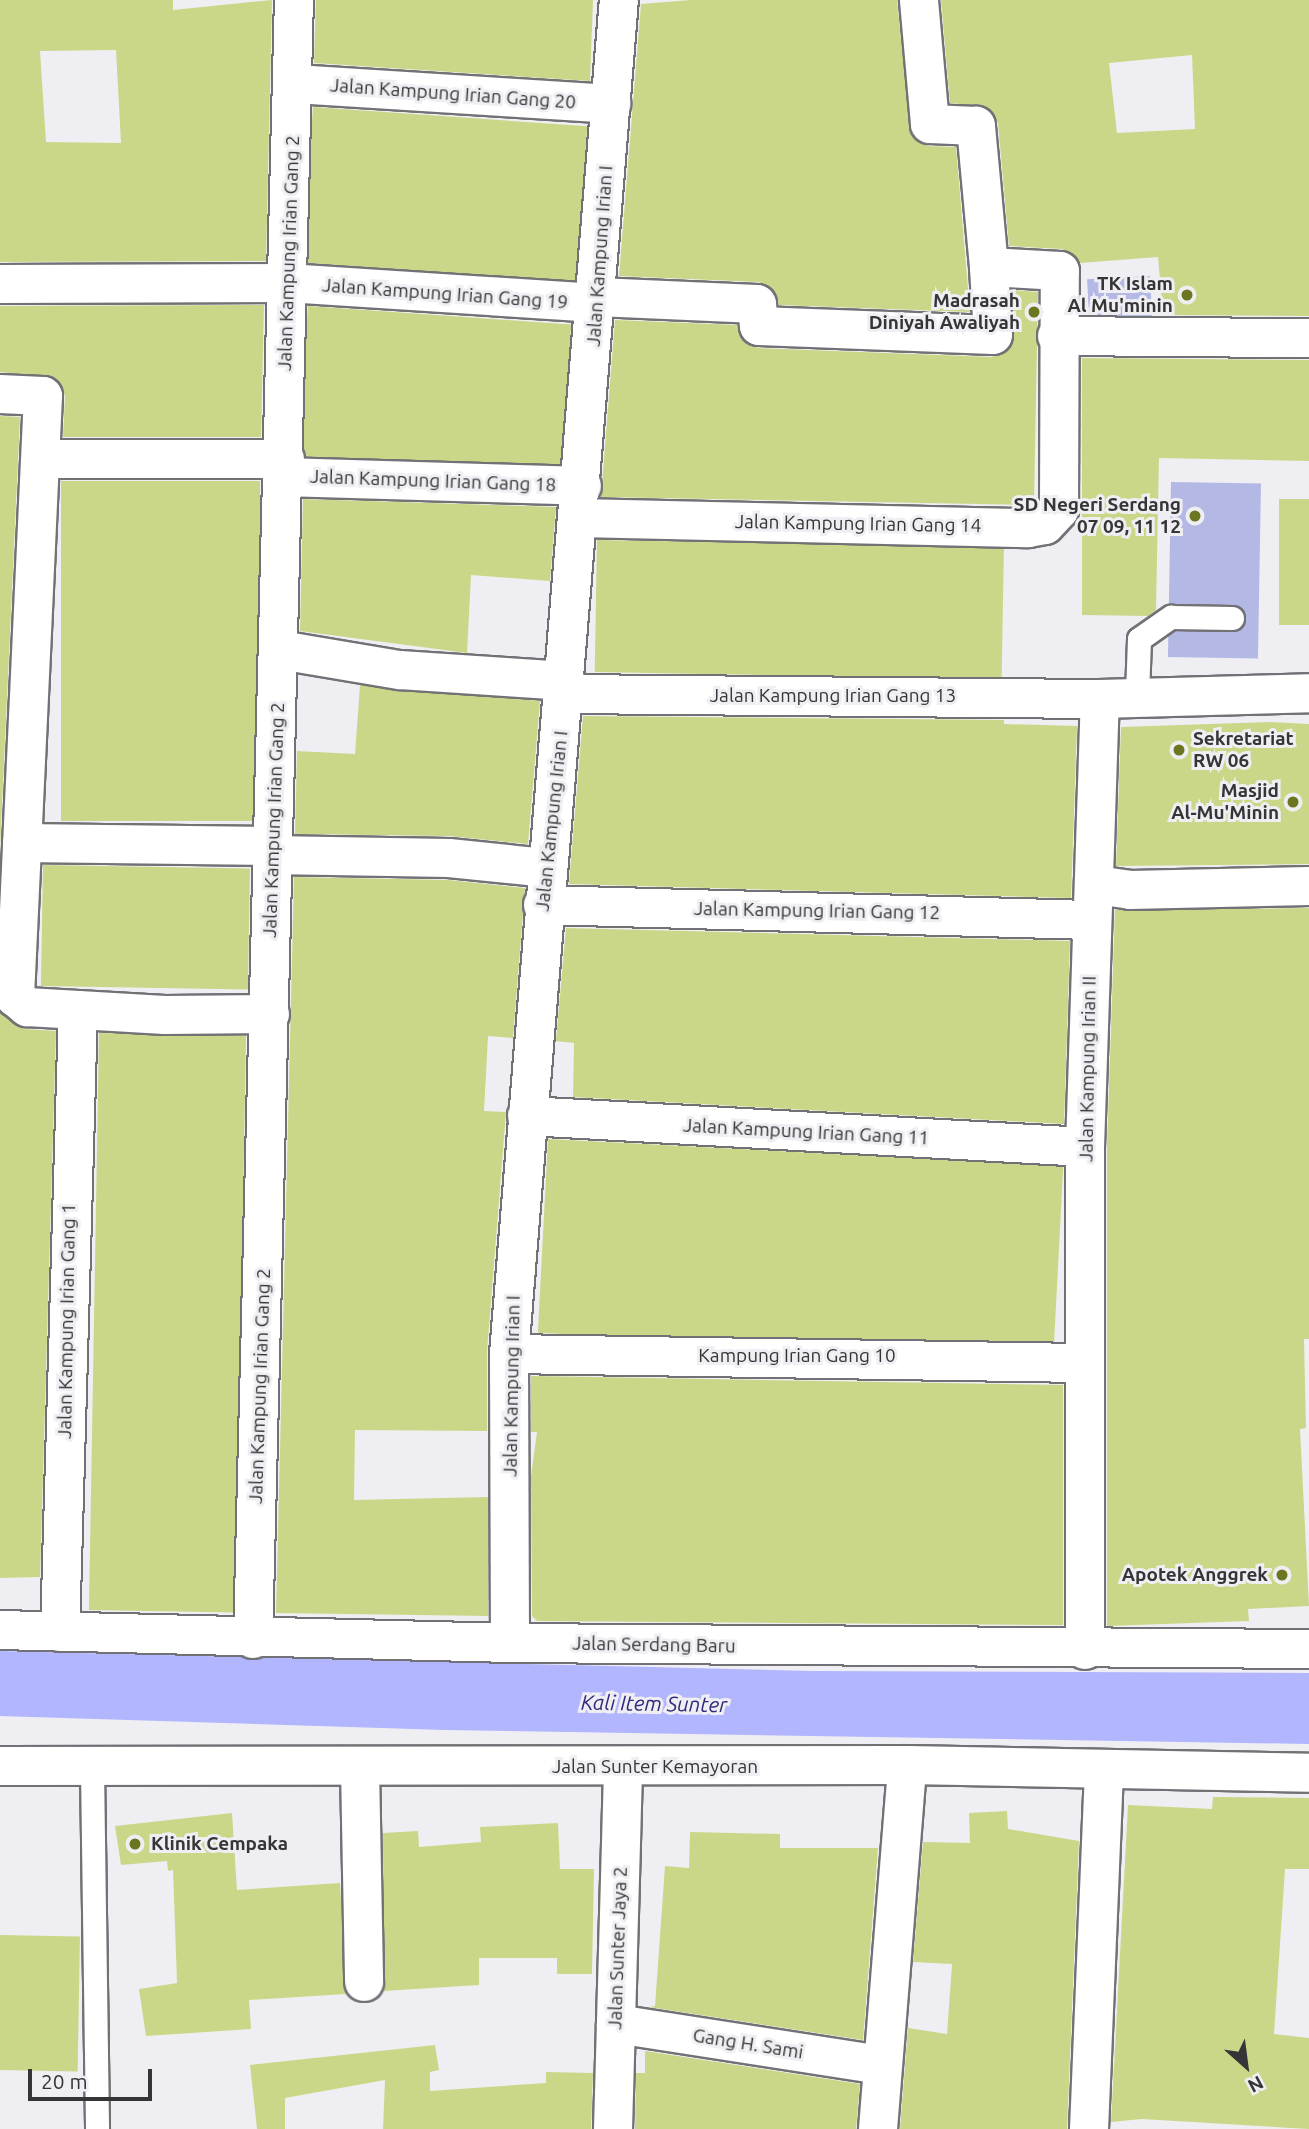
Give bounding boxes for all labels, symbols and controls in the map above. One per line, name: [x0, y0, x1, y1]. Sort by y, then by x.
street label: Jalan Kampung Irian Gang 20: [329, 74, 577, 114]
street label: Jalan Kampung Irian Gang 2: [273, 135, 305, 371]
street label: Jalan Kampung Irian I: [582, 165, 618, 347]
place label: TK Islam Al Mu'minin: [1068, 273, 1173, 317]
street label: Jalan Kampung Irian Gang 19: [321, 274, 569, 314]
marker: TK Islam Al Mu'minin: [1179, 287, 1195, 303]
place label: Madrasah Diniyah Awaliyah: [869, 290, 1020, 334]
marker: Madrasah Diniyah Awaliyah: [1026, 304, 1042, 320]
street label: Jalan Kampung Irian Gang 18: [309, 465, 557, 497]
place label: SD Negeri Serdang 07 09, 11 12: [1014, 494, 1181, 538]
marker: SD Negeri Serdang 07 09, 11 12: [1187, 508, 1203, 524]
street label: Jalan Kampung Irian Gang 14: [735, 510, 981, 538]
street label: Jalan Kampung Irian Gang 13: [710, 685, 956, 707]
street label: Jalan Kampung Irian Gang 2: [258, 702, 290, 938]
place label: Sekretariat RW 06: [1193, 728, 1294, 772]
street label: Jalan Kampung Irian I: [531, 730, 573, 912]
marker: Sekretariat RW 06: [1171, 742, 1187, 758]
place label: Masjid Al-Mu'Minin: [1171, 780, 1279, 824]
marker: Masjid Al-Mu'Minin: [1285, 794, 1301, 810]
street label: Jalan Kampung Irian Gang 12: [694, 897, 940, 925]
street label: Jalan Kampung Irian II: [1075, 976, 1101, 1162]
street label: Jalan Kampung Irian Gang 11: [682, 1114, 930, 1150]
street label: Jalan Kampung Irian Gang 1: [54, 1203, 80, 1439]
street label: Jalan Kampung Irian Gang 2: [244, 1268, 276, 1504]
street label: Jalan Kampung Irian I: [499, 1295, 525, 1477]
street label: Kampung Irian Gang 10: [698, 1345, 896, 1367]
place label: Apotek Anggrek: [1122, 1564, 1268, 1586]
marker: Apotek Anggrek: [1274, 1567, 1290, 1583]
street label: Jalan Serdang Baru: [572, 1632, 736, 1658]
water label: Kali Item Sunter: [581, 1689, 727, 1717]
street label: Jalan Sunter Kemayoran: [552, 1756, 758, 1778]
place label: Klinik Cempaka: [151, 1833, 288, 1855]
marker: Klinik Cempaka: [125, 1834, 145, 1854]
street label: Jalan Sunter Jaya 2: [604, 1866, 632, 2030]
street label: Gang H. Sami: [691, 2024, 805, 2064]
north arrow: [1211, 2031, 1281, 2101]
scale bar: [32, 2056, 156, 2100]
text: 20 m: [41, 2069, 88, 2093]
text: N: [1244, 2071, 1267, 2098]

